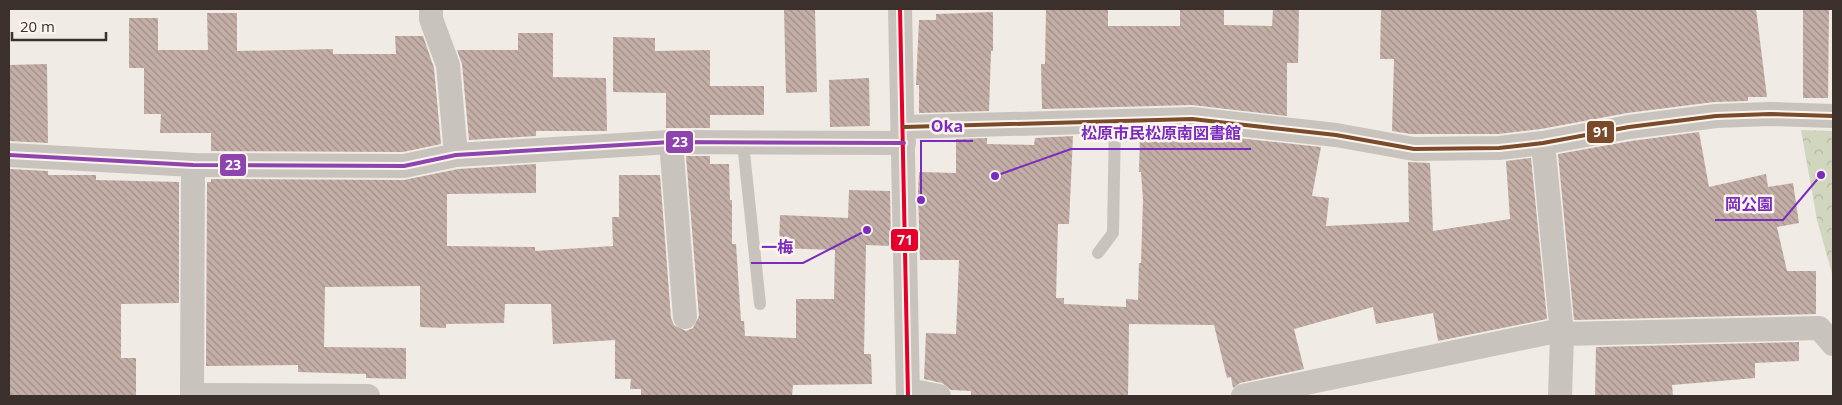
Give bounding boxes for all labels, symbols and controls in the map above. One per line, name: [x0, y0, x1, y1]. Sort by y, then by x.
scale bar: [12, 10, 106, 42]
text: 20 m: [20, 16, 55, 36]
callout: Oka: [921, 110, 973, 141]
text: Oka: [931, 115, 963, 137]
callout: 松原市民松原南図書館: [1071, 118, 1251, 149]
line badge: 91: [1586, 120, 1615, 144]
text: 松原市民松原南図書館: [1081, 122, 1241, 144]
text: 91: [1593, 122, 1609, 141]
line badge: 23: [665, 130, 694, 154]
text: 23: [672, 132, 688, 151]
line badge: 23: [219, 153, 247, 177]
text: 23: [225, 155, 241, 174]
callout: 岡公園: [1715, 189, 1783, 220]
text: 岡公園: [1725, 193, 1773, 215]
line badge: 71: [890, 228, 919, 252]
text: 71: [897, 230, 913, 249]
callout: 一梅: [751, 232, 803, 263]
text: 一梅: [761, 236, 793, 258]

